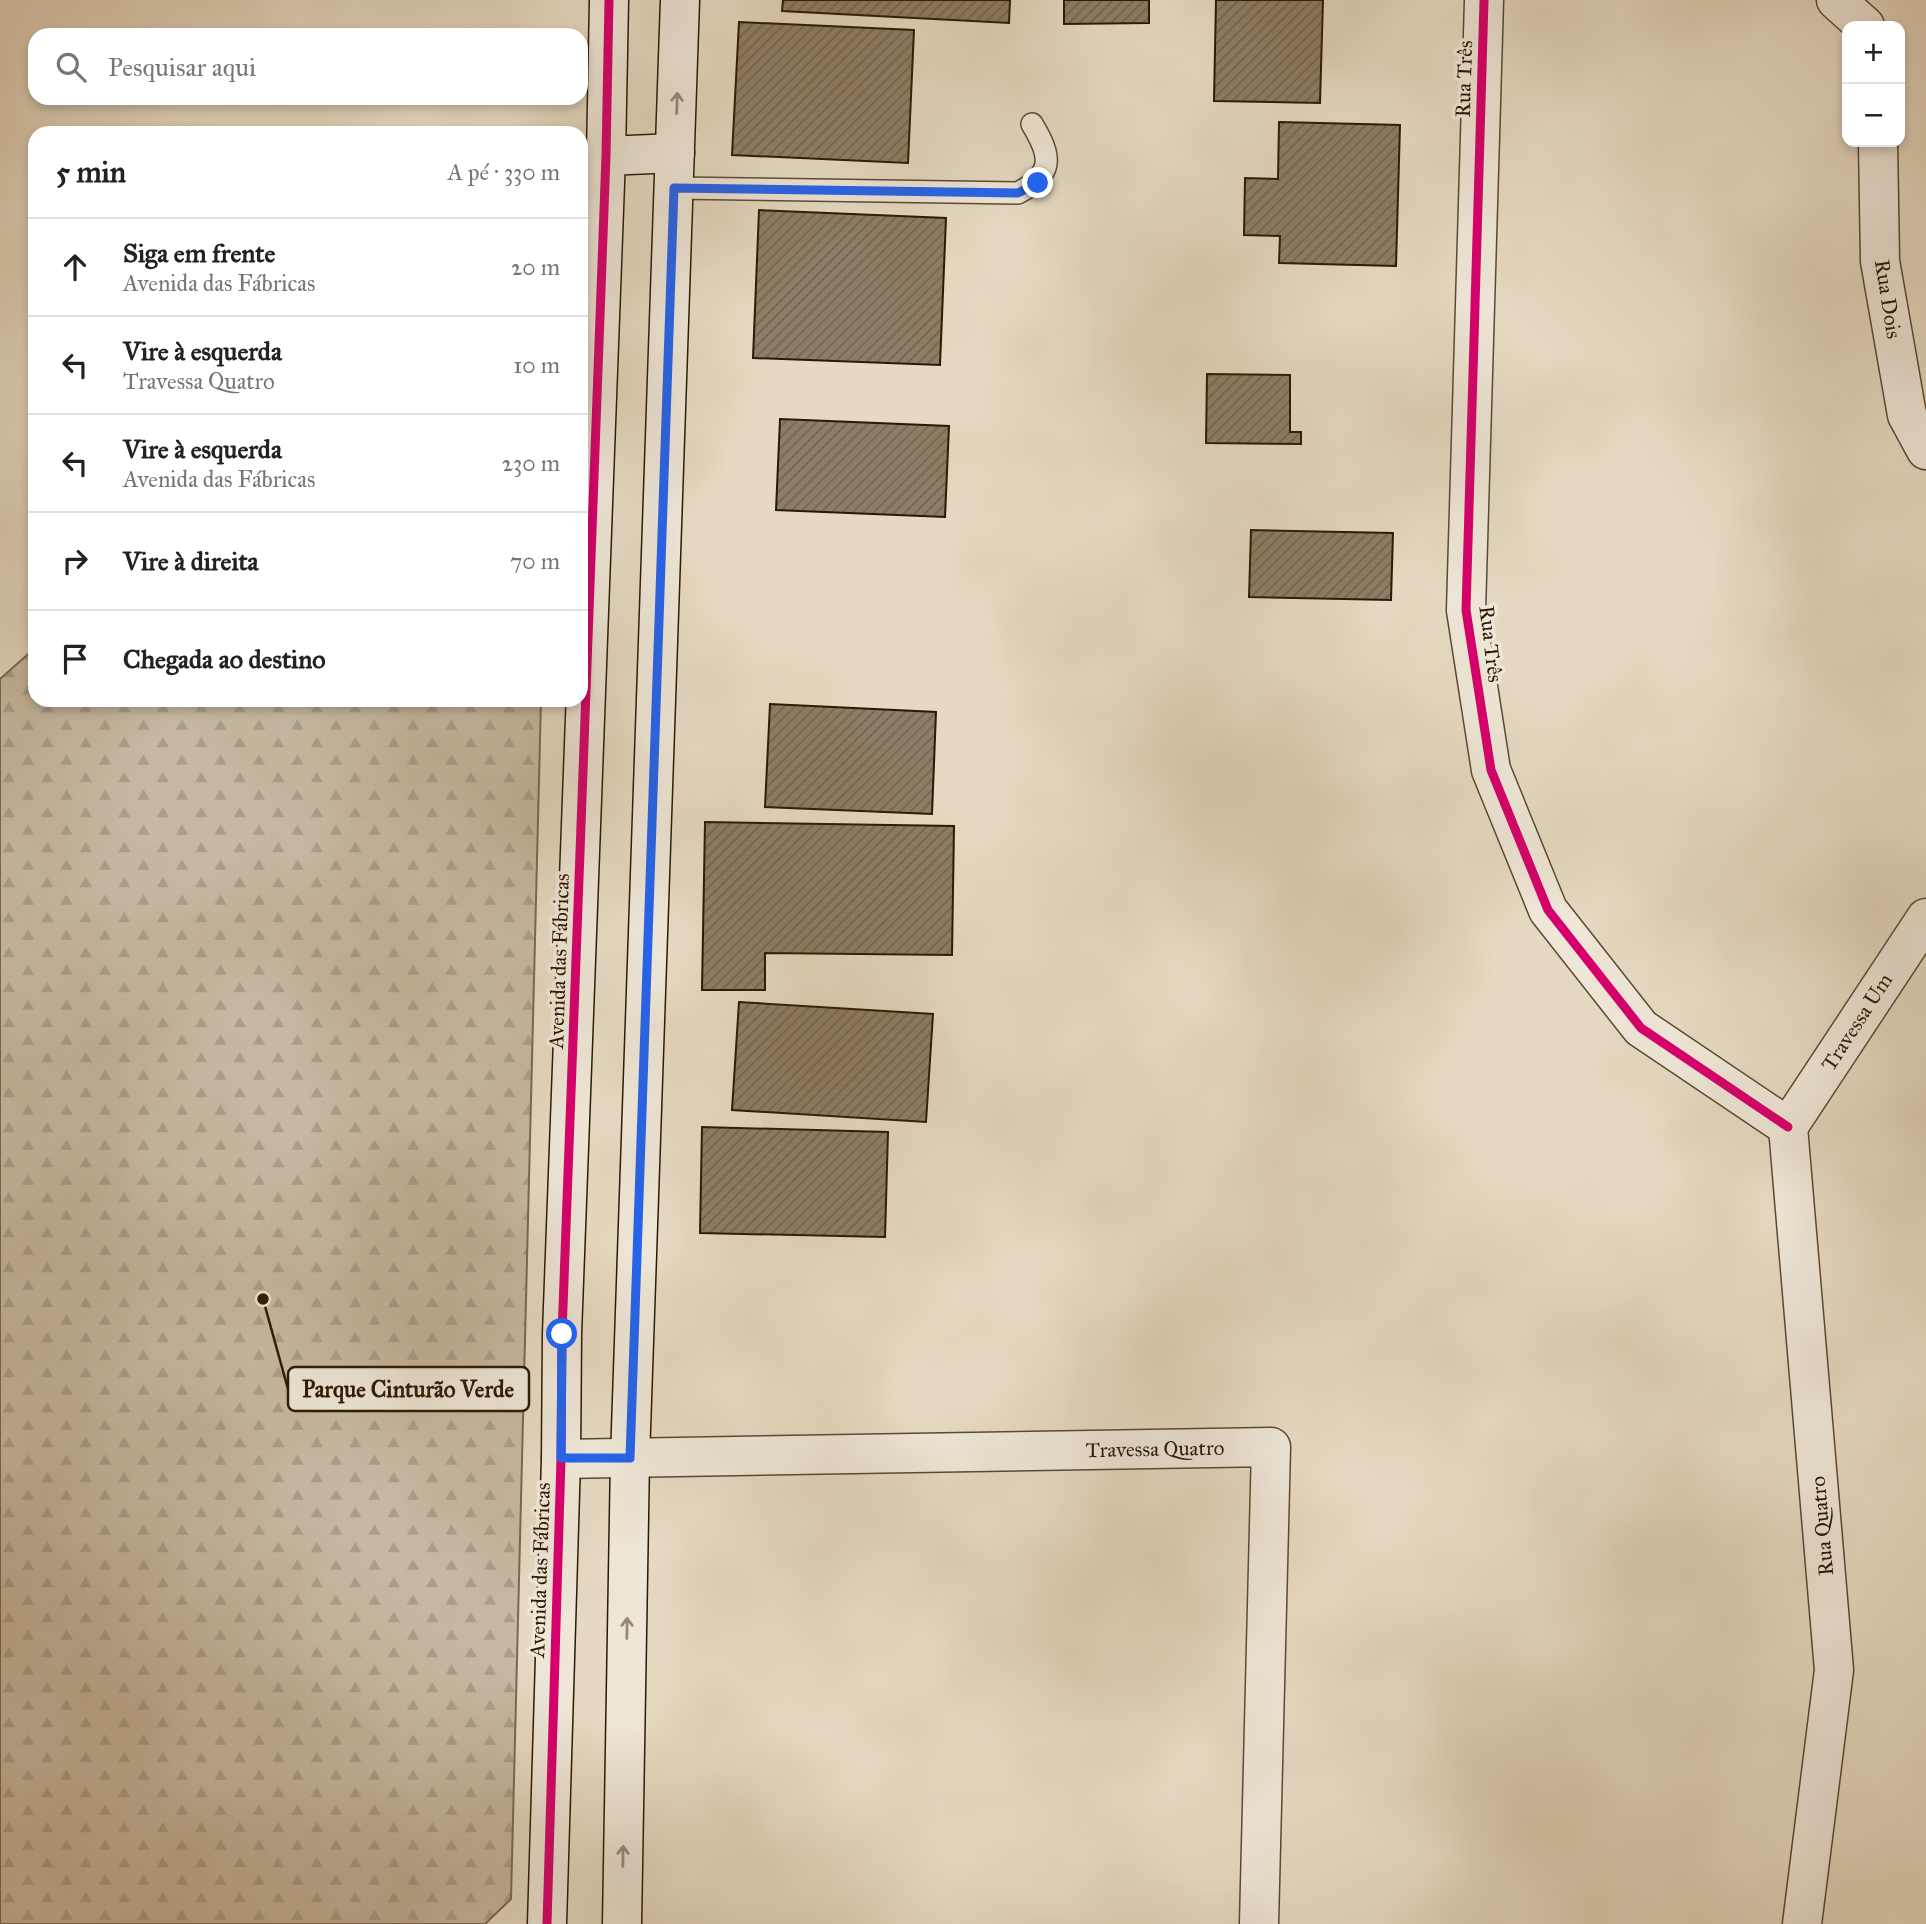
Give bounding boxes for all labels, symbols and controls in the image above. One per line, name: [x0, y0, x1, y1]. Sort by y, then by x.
map controls: [1842, 21, 1905, 147]
button: +: [1842, 21, 1905, 84]
search box: [28, 28, 588, 105]
street label: Rua Três: [1450, 40, 1478, 118]
icon: search: [52, 48, 90, 86]
text: Pesquisar aqui: [108, 51, 256, 83]
button: −: [1842, 84, 1905, 147]
one-way arrow: [670, 92, 683, 115]
text: 5 min: [56, 154, 126, 190]
text: A pé · 330 m: [447, 158, 560, 186]
route end: [1022, 167, 1053, 198]
text: Siga em frente: [123, 237, 275, 269]
icon: ahead: [56, 248, 94, 286]
text: 20 m: [511, 253, 560, 281]
street label: Rua Dois: [1869, 257, 1907, 341]
text: Avenida das Fábricas: [123, 269, 315, 297]
text: Vire à esquerda: [123, 335, 282, 367]
icon: left: [56, 346, 94, 384]
text: 10 m: [513, 351, 560, 379]
text: Travessa Quatro: [123, 367, 275, 395]
text: Vire à esquerda: [123, 433, 282, 465]
icon: left: [56, 444, 94, 482]
text: 230 m: [502, 449, 560, 477]
text: Avenida das Fábricas: [123, 465, 315, 493]
icon: right: [56, 542, 94, 580]
text: Vire à direita: [123, 545, 259, 577]
text: 70 m: [510, 547, 560, 575]
street label: Rua Três: [1473, 604, 1509, 684]
icon: arrive: [56, 640, 94, 678]
text: Chegada ao destino: [123, 643, 326, 675]
street label: Avenida das Fábricas: [543, 873, 575, 1050]
street label: Travessa Um: [1816, 968, 1898, 1076]
route start: [546, 1318, 577, 1349]
callout: Parque Cinturão Verde: [288, 1367, 529, 1411]
text: Parque Cinturão Verde: [302, 1375, 515, 1404]
street label: Travessa Quatro: [1086, 1435, 1225, 1463]
street label: Rua Quatro: [1805, 1475, 1839, 1577]
street label: Avenida das Fábricas: [524, 1482, 556, 1659]
one-way arrow: [620, 1617, 634, 1640]
one-way arrow: [616, 1845, 630, 1868]

